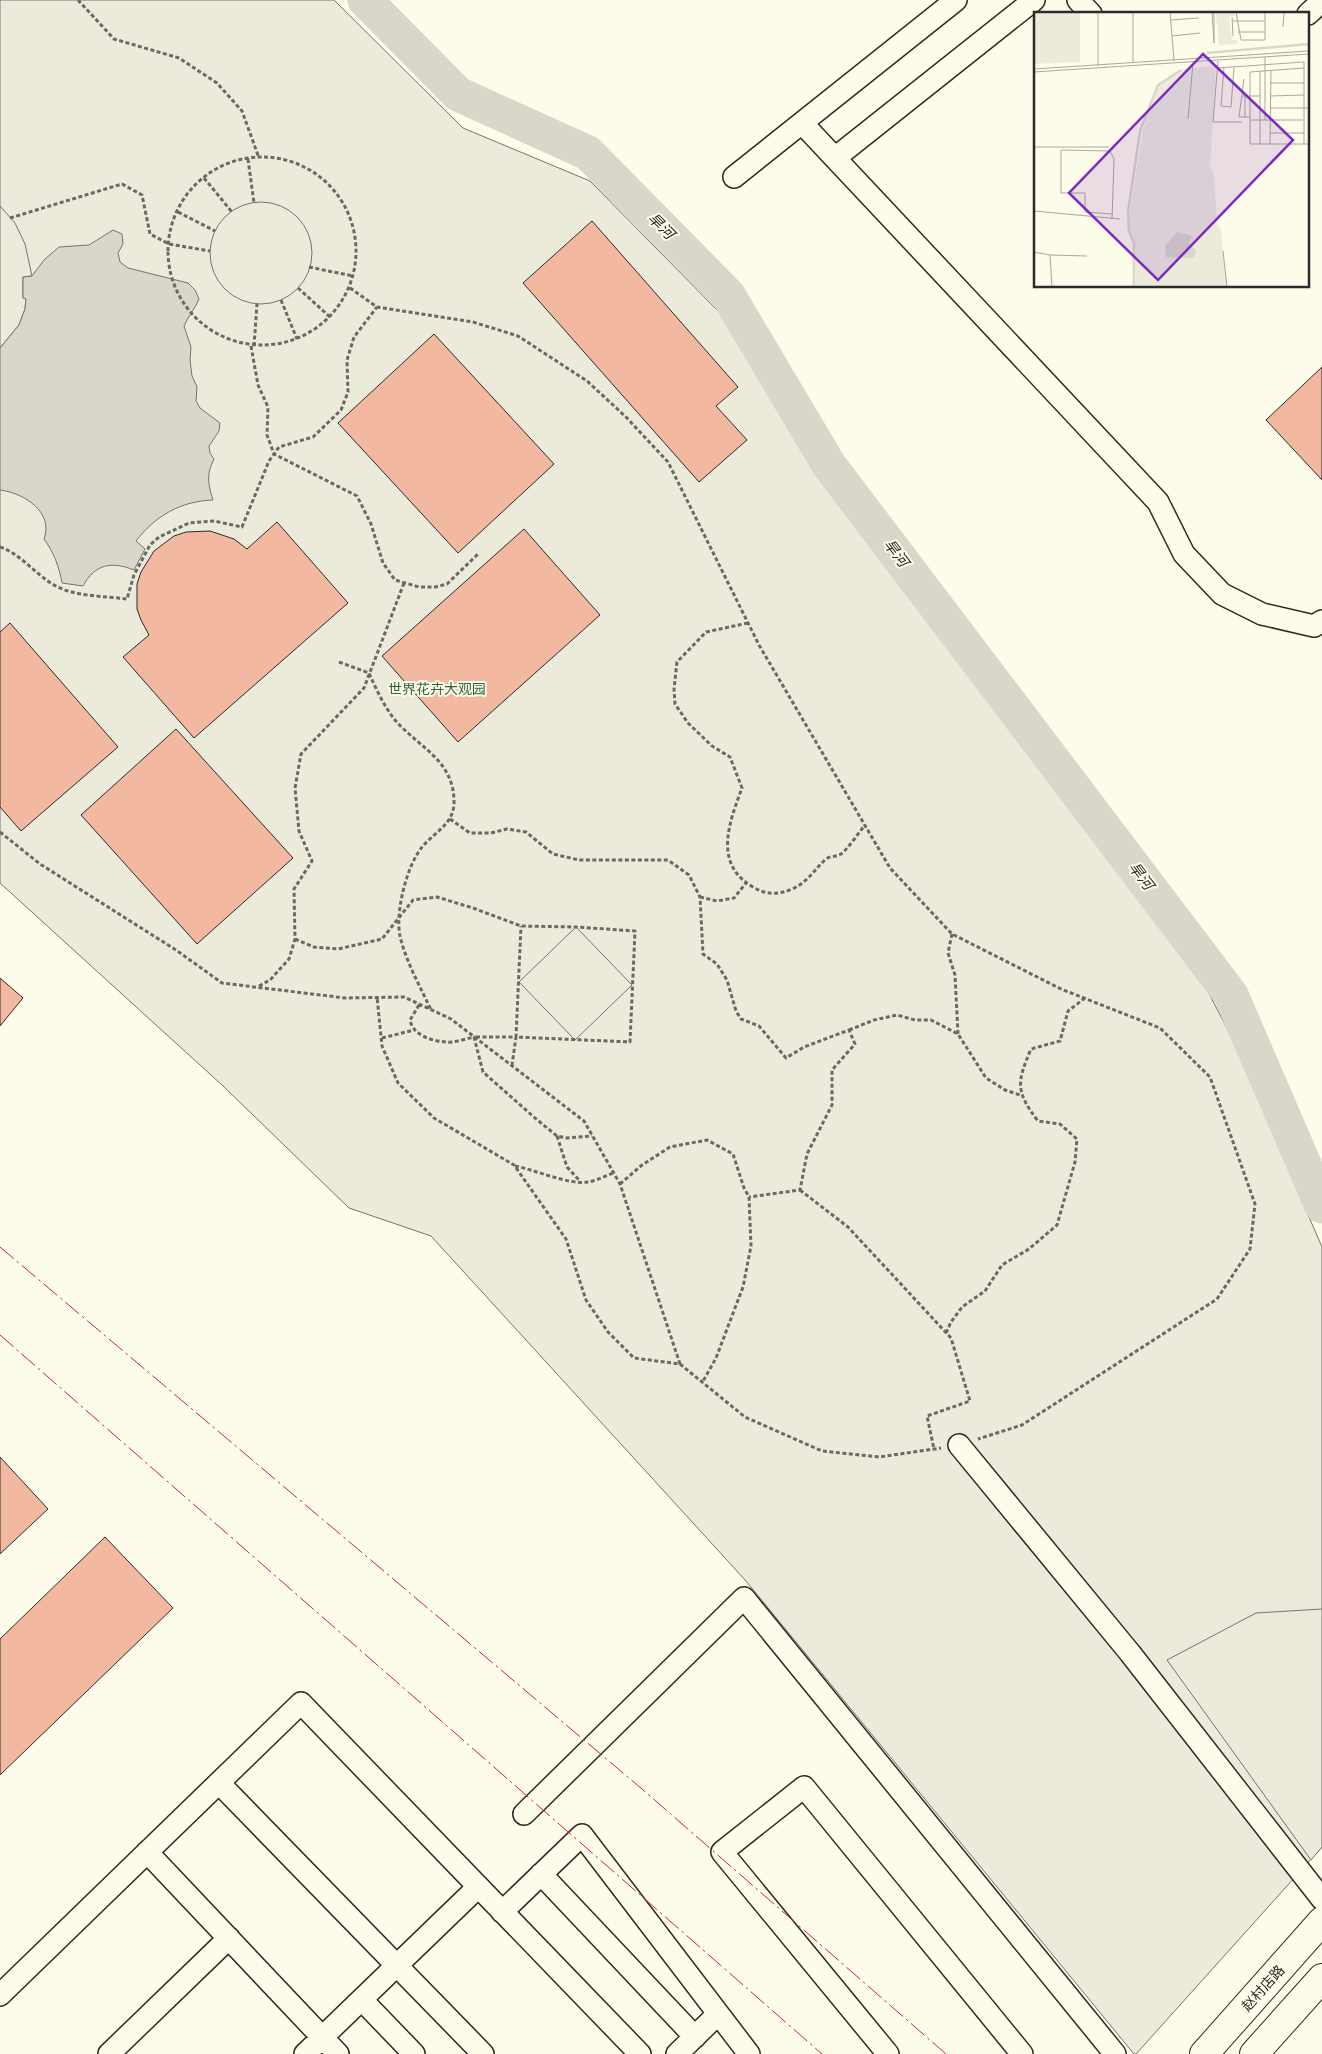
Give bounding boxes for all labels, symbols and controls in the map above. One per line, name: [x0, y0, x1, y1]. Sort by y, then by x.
inset map: [1034, 12, 1310, 288]
water label: 旱河: [644, 209, 680, 245]
water label: 旱河: [880, 536, 914, 573]
park label: 世界花卉大观园: [388, 681, 486, 697]
water label: 旱河: [1125, 859, 1159, 896]
street label: 赵村店路: [1238, 1962, 1288, 2015]

